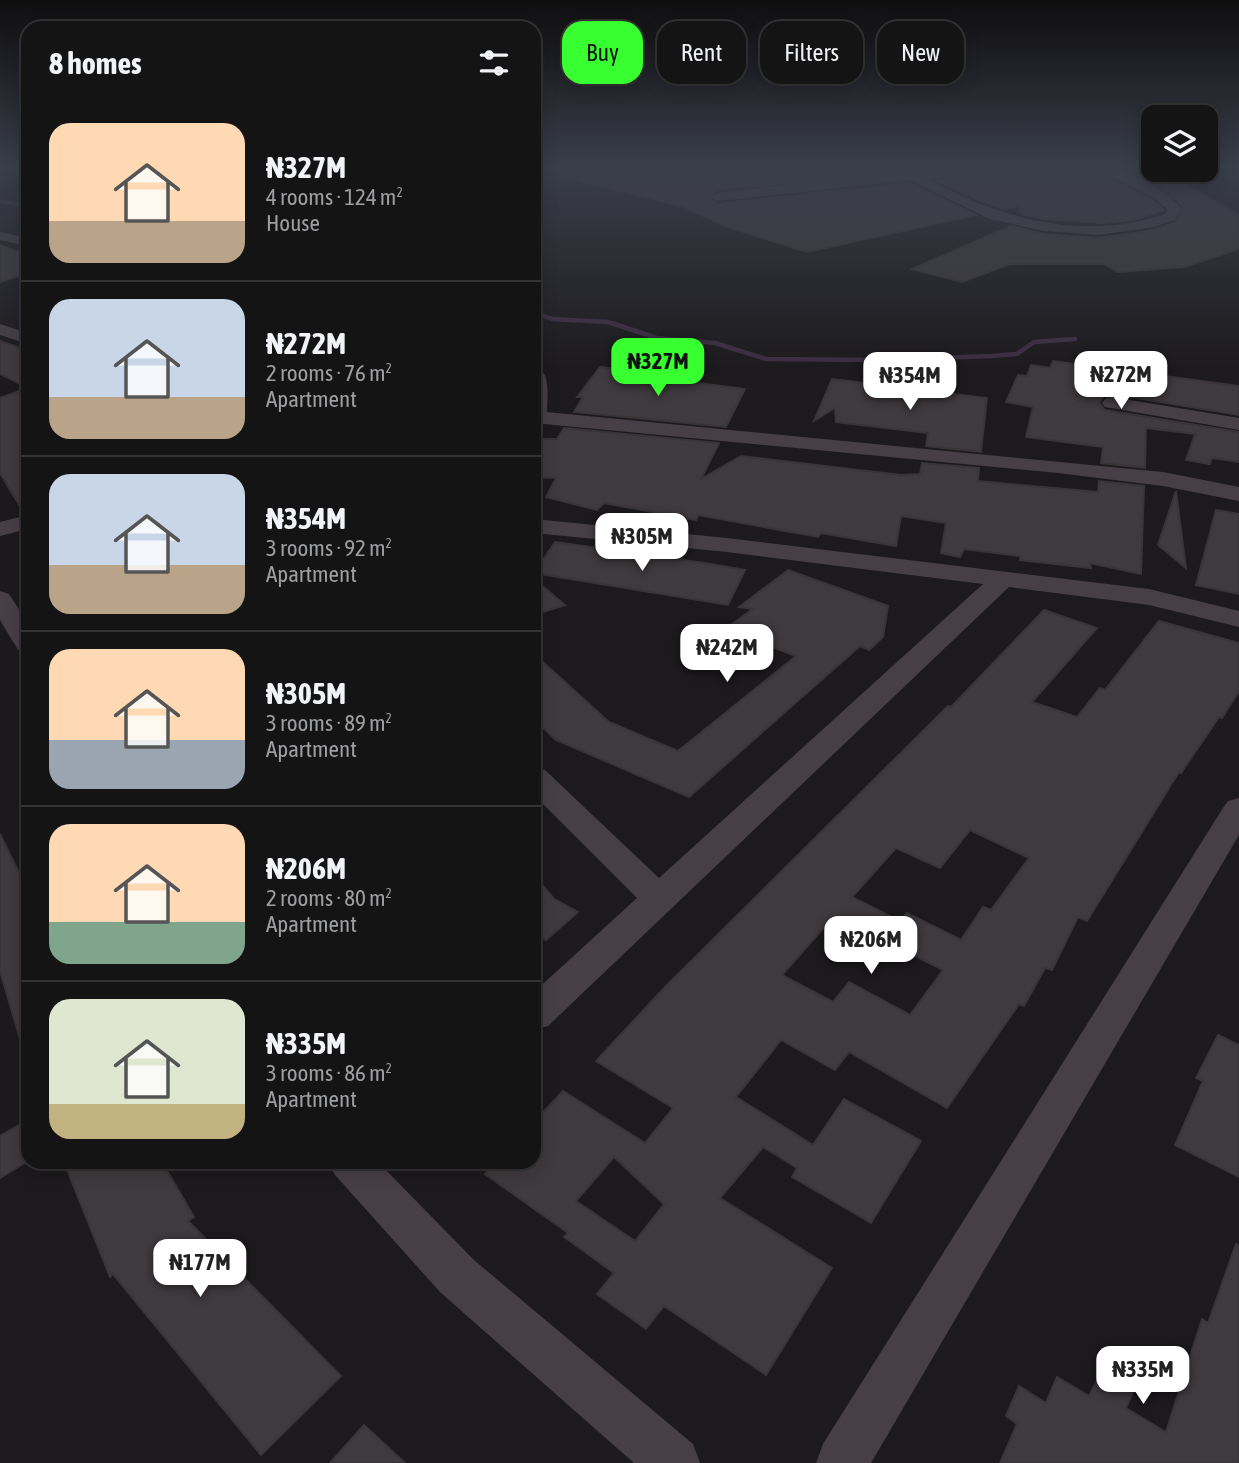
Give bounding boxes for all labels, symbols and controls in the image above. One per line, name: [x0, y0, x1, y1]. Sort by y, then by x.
chip: Buy: [562, 21, 643, 84]
chip: Rent: [657, 21, 746, 84]
chip: Filters: [760, 21, 863, 84]
chip: New: [877, 21, 964, 84]
icon: filters: [475, 44, 513, 82]
text: 8 homes: [49, 46, 142, 80]
map controls: [1141, 105, 1218, 182]
button: layers: [1141, 105, 1218, 182]
text: ₦327M: [266, 150, 346, 184]
icon: home: [105, 151, 189, 235]
text: 4 rooms · 124 m²: [266, 184, 403, 210]
text: House: [266, 210, 320, 236]
text: ₦272M: [266, 326, 346, 360]
icon: home: [105, 327, 189, 411]
pin: ₦327M: [609, 338, 707, 398]
text: ₦327M: [627, 348, 689, 374]
pin: ₦354M: [861, 352, 959, 412]
pin: ₦272M: [1072, 352, 1170, 411]
text: 2 rooms · 76 m²: [266, 360, 392, 386]
text: ₦272M: [1090, 361, 1152, 387]
text: ₦354M: [879, 362, 941, 388]
text: Apartment: [266, 386, 357, 412]
text: ₦354M: [266, 501, 346, 535]
icon: home: [105, 502, 189, 586]
pin: ₦305M: [593, 514, 691, 573]
text: ₦305M: [611, 523, 673, 549]
text: 3 rooms · 92 m²: [266, 535, 392, 561]
text: Apartment: [266, 561, 357, 587]
pin: ₦242M: [678, 624, 776, 684]
text: ₦242M: [696, 634, 758, 660]
text: ₦305M: [266, 676, 346, 710]
icon: home: [105, 677, 189, 761]
text: 3 rooms · 89 m²: [266, 710, 392, 736]
text: Apartment: [266, 736, 357, 762]
text: ₦206M: [266, 851, 346, 885]
icon: home: [105, 852, 189, 936]
text: 2 rooms · 80 m²: [266, 885, 392, 911]
text: Apartment: [266, 911, 357, 937]
pin: ₦206M: [822, 916, 920, 976]
text: ₦206M: [840, 926, 902, 952]
text: ₦335M: [266, 1026, 346, 1060]
icon: home: [105, 1027, 189, 1111]
text: 3 rooms · 86 m²: [266, 1060, 392, 1086]
text: Apartment: [266, 1086, 357, 1112]
pin: ₦177M: [151, 1240, 249, 1299]
text: ₦177M: [169, 1249, 231, 1275]
pin: ₦335M: [1094, 1346, 1192, 1406]
text: ₦335M: [1112, 1356, 1174, 1382]

